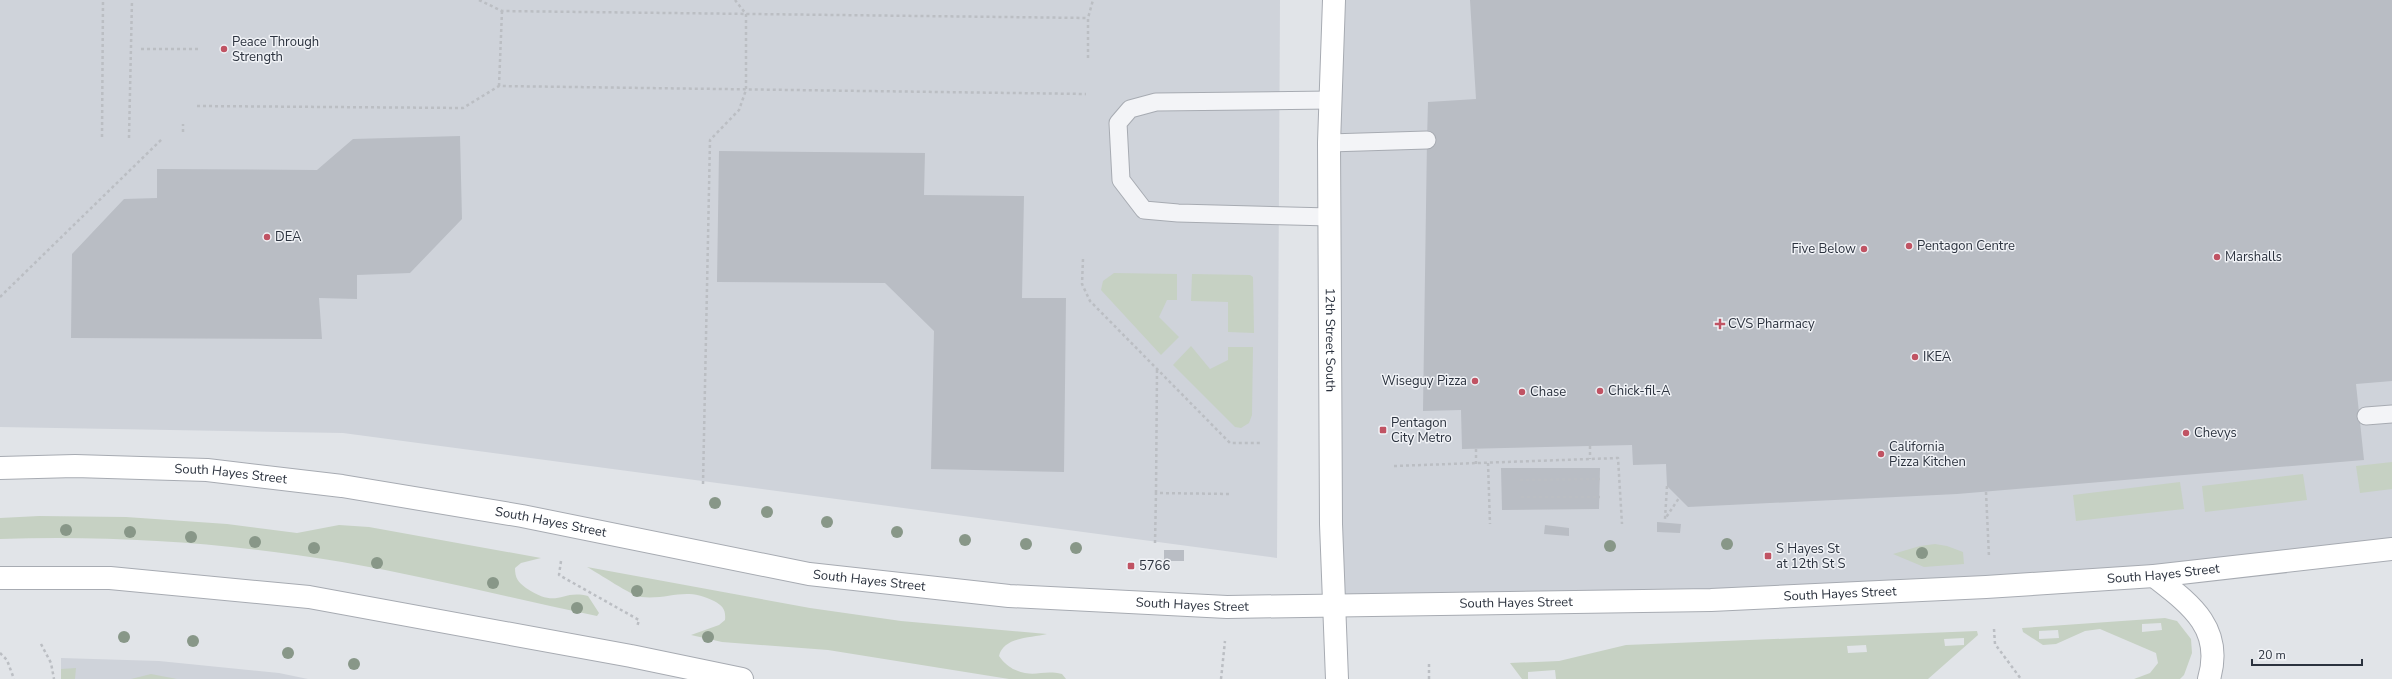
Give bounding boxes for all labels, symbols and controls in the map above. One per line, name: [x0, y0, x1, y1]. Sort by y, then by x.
place label: Peace Through Strength: [232, 33, 319, 66]
marker: Peace Through Strength: [219, 44, 229, 54]
place label: DEA: [275, 228, 302, 246]
marker: DEA: [262, 232, 272, 242]
place label: Pentagon Centre: [1917, 237, 2015, 255]
place label: Five Below: [1791, 240, 1856, 258]
marker: Pentagon Centre: [1904, 241, 1914, 251]
marker: Five Below: [1859, 244, 1869, 254]
place label: Marshalls: [2225, 248, 2282, 266]
marker: Marshalls: [2212, 252, 2222, 262]
street label: 12th Street South: [1321, 288, 1339, 392]
place label: CVS Pharmacy: [1728, 315, 1815, 333]
marker: CVS Pharmacy: [1715, 319, 1725, 329]
place label: IKEA: [1923, 348, 1952, 366]
marker: IKEA: [1910, 352, 1920, 362]
place label: Wiseguy Pizza: [1381, 372, 1467, 390]
marker: Wiseguy Pizza: [1470, 376, 1480, 386]
place label: Chick-fil-A: [1608, 382, 1671, 400]
place label: Chase: [1530, 383, 1566, 401]
marker: Chick-fil-A: [1595, 386, 1605, 396]
marker: Chase: [1517, 387, 1527, 397]
place label: Pentagon City Metro: [1391, 414, 1452, 447]
place label: Chevys: [2194, 424, 2237, 442]
marker: Pentagon City Metro: [1378, 425, 1388, 435]
marker: Chevys: [2181, 428, 2191, 438]
place label: California Pizza Kitchen: [1889, 438, 1966, 471]
marker: California Pizza Kitchen: [1876, 449, 1886, 459]
street label: South Hayes Street: [174, 460, 288, 488]
street label: South Hayes Street: [494, 503, 609, 542]
place label: S Hayes St at 12th St S: [1776, 540, 1846, 573]
marker: S Hayes St at 12th St S: [1763, 551, 1773, 561]
place label: 5766: [1139, 557, 1170, 575]
street label: South Hayes Street: [2106, 560, 2221, 588]
marker: 5766: [1126, 561, 1136, 571]
street label: South Hayes Street: [812, 565, 927, 596]
street label: South Hayes Street: [1783, 582, 1897, 606]
street label: South Hayes Street: [1135, 593, 1249, 616]
street label: South Hayes Street: [1459, 593, 1573, 613]
scale bar: [2252, 641, 2362, 667]
text: 20 m: [2258, 647, 2286, 663]

